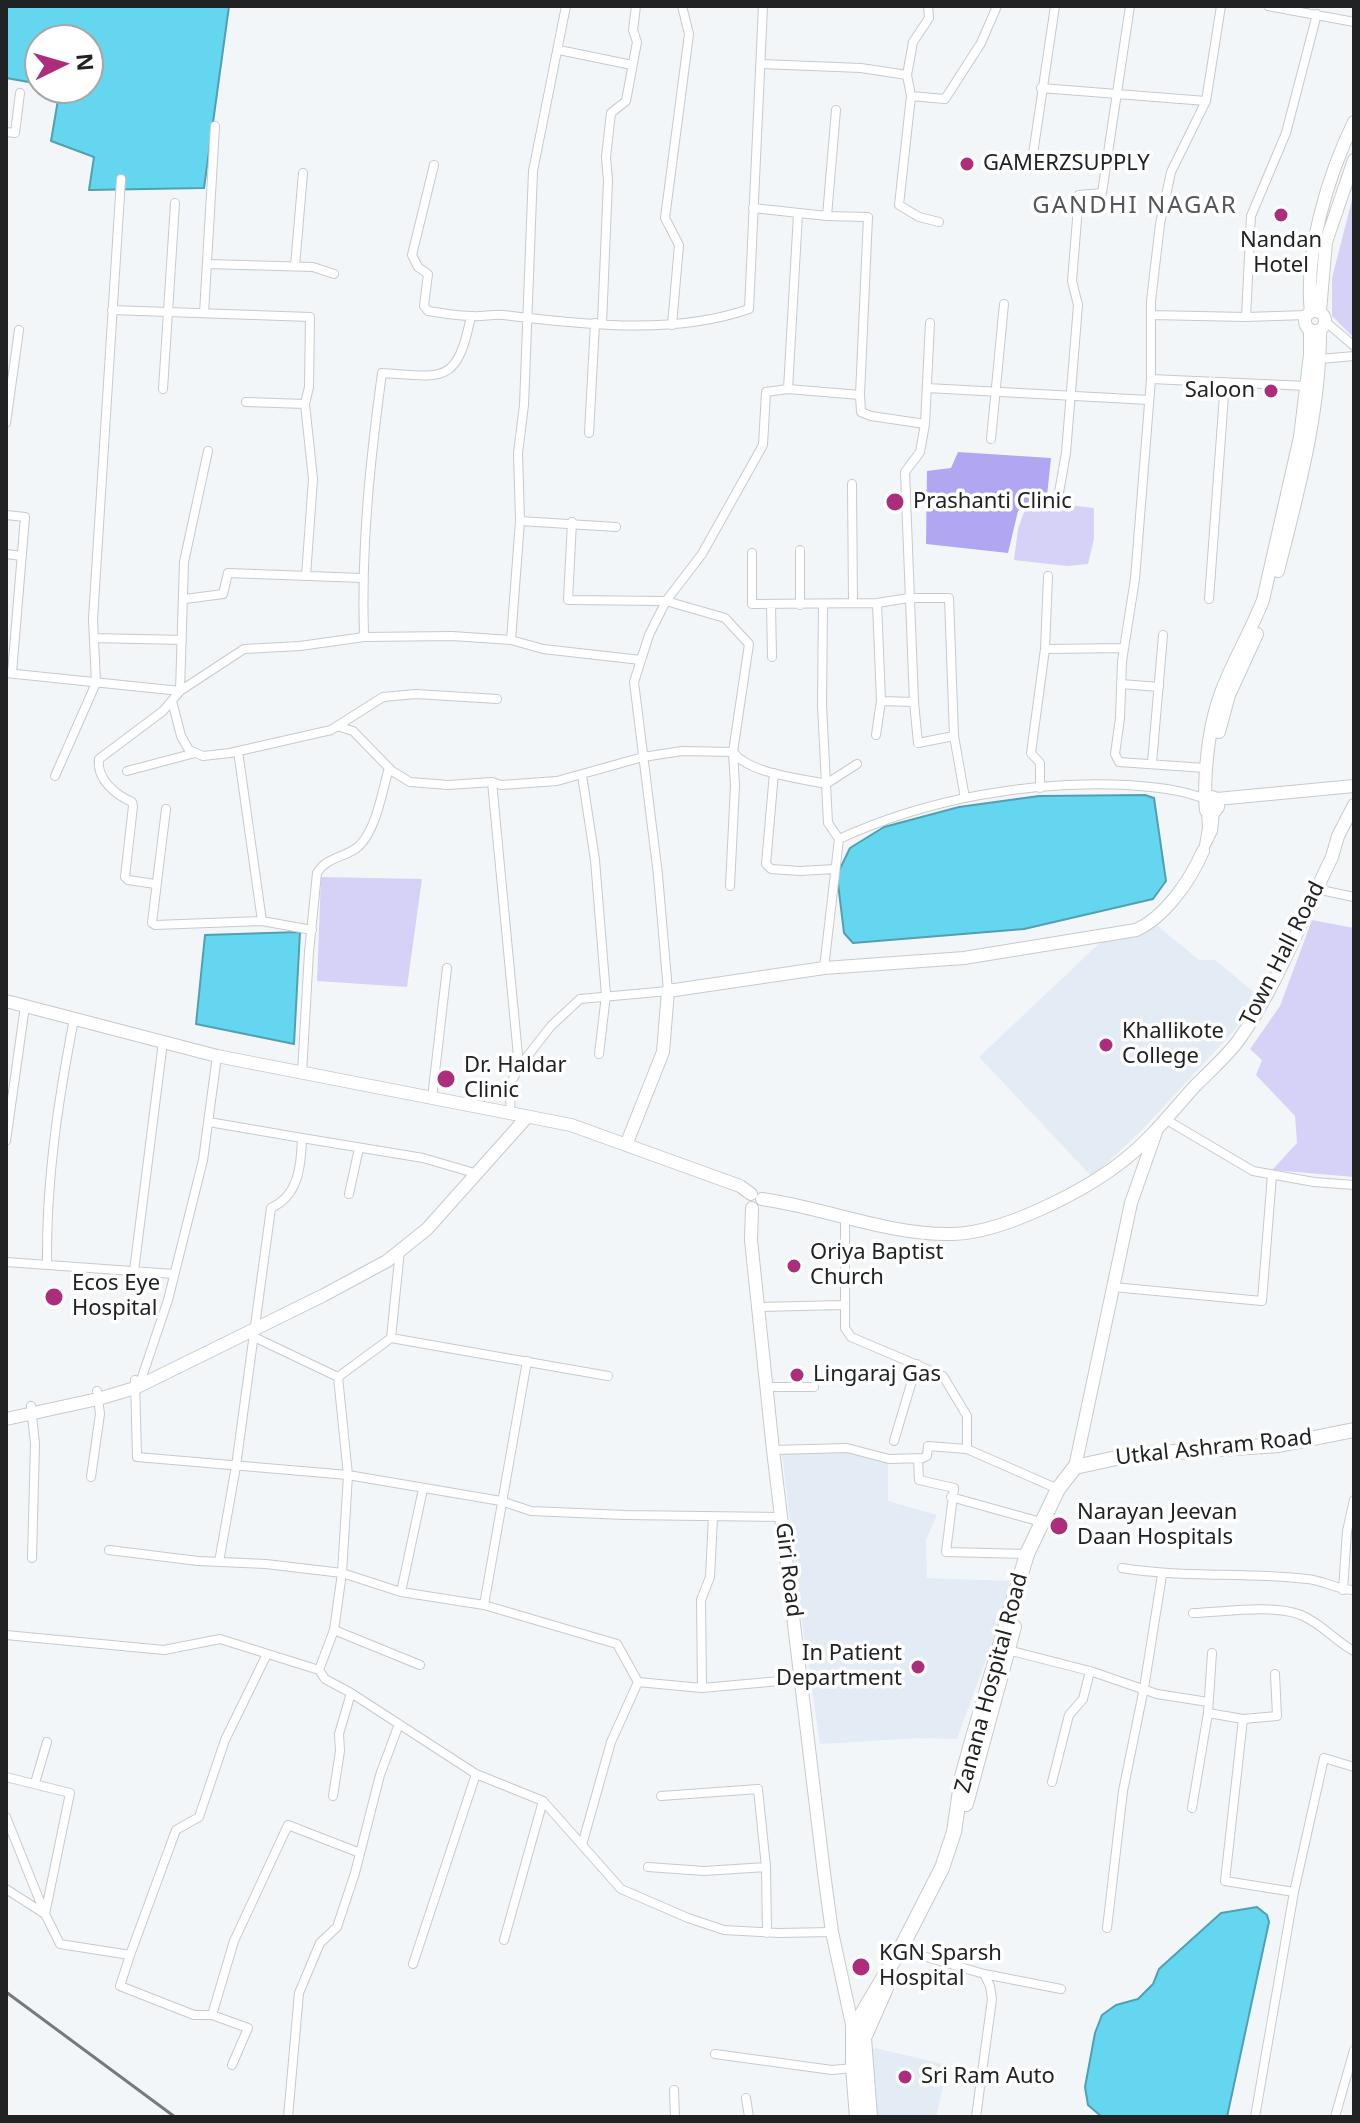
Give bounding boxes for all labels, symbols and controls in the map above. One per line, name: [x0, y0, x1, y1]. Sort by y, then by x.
north arrow: [24, 24, 104, 104]
text: N: [70, 52, 102, 72]
place label: GAMERZSUPPLY: [983, 151, 1150, 177]
marker: GAMERZSUPPLY: [958, 155, 976, 173]
district label: GANDHI NAGAR: [1032, 192, 1238, 220]
marker: Nandan Hotel: [1272, 206, 1290, 224]
place label: Nandan Hotel: [1240, 228, 1322, 280]
place label: Saloon: [1185, 378, 1255, 404]
marker: Saloon: [1262, 382, 1280, 400]
place label: Prashanti Clinic: [913, 489, 1072, 515]
marker: Prashanti Clinic: [884, 491, 906, 513]
street label: Town Hall Road: [1235, 877, 1331, 1031]
place label: Khallikote College: [1122, 1019, 1224, 1070]
marker: Khallikote College: [1097, 1036, 1115, 1054]
place label: Dr. Haldar Clinic: [464, 1053, 567, 1104]
marker: Dr. Haldar Clinic: [435, 1068, 457, 1090]
place label: Oriya Baptist Church: [810, 1240, 943, 1292]
marker: Oriya Baptist Church: [785, 1257, 803, 1275]
place label: Ecos Eye Hospital: [72, 1271, 160, 1322]
marker: Ecos Eye Hospital: [43, 1286, 65, 1308]
place label: Lingaraj Gas: [813, 1362, 941, 1388]
marker: Lingaraj Gas: [788, 1366, 806, 1384]
street label: Utkal Ashram Road: [1114, 1425, 1314, 1471]
place label: Narayan Jeevan Daan Hospitals: [1077, 1500, 1237, 1552]
marker: Narayan Jeevan Daan Hospitals: [1048, 1515, 1070, 1537]
street label: Giri Road: [769, 1521, 807, 1619]
street label: Zanana Hospital Road: [950, 1570, 1034, 1796]
place label: In Patient Department: [776, 1641, 902, 1692]
marker: In Patient Department: [909, 1658, 927, 1676]
place label: KGN Sparsh Hospital: [879, 1941, 1002, 1992]
marker: KGN Sparsh Hospital: [850, 1956, 872, 1978]
place label: Sri Ram Auto: [921, 2064, 1055, 2090]
marker: Sri Ram Auto: [896, 2068, 914, 2086]

